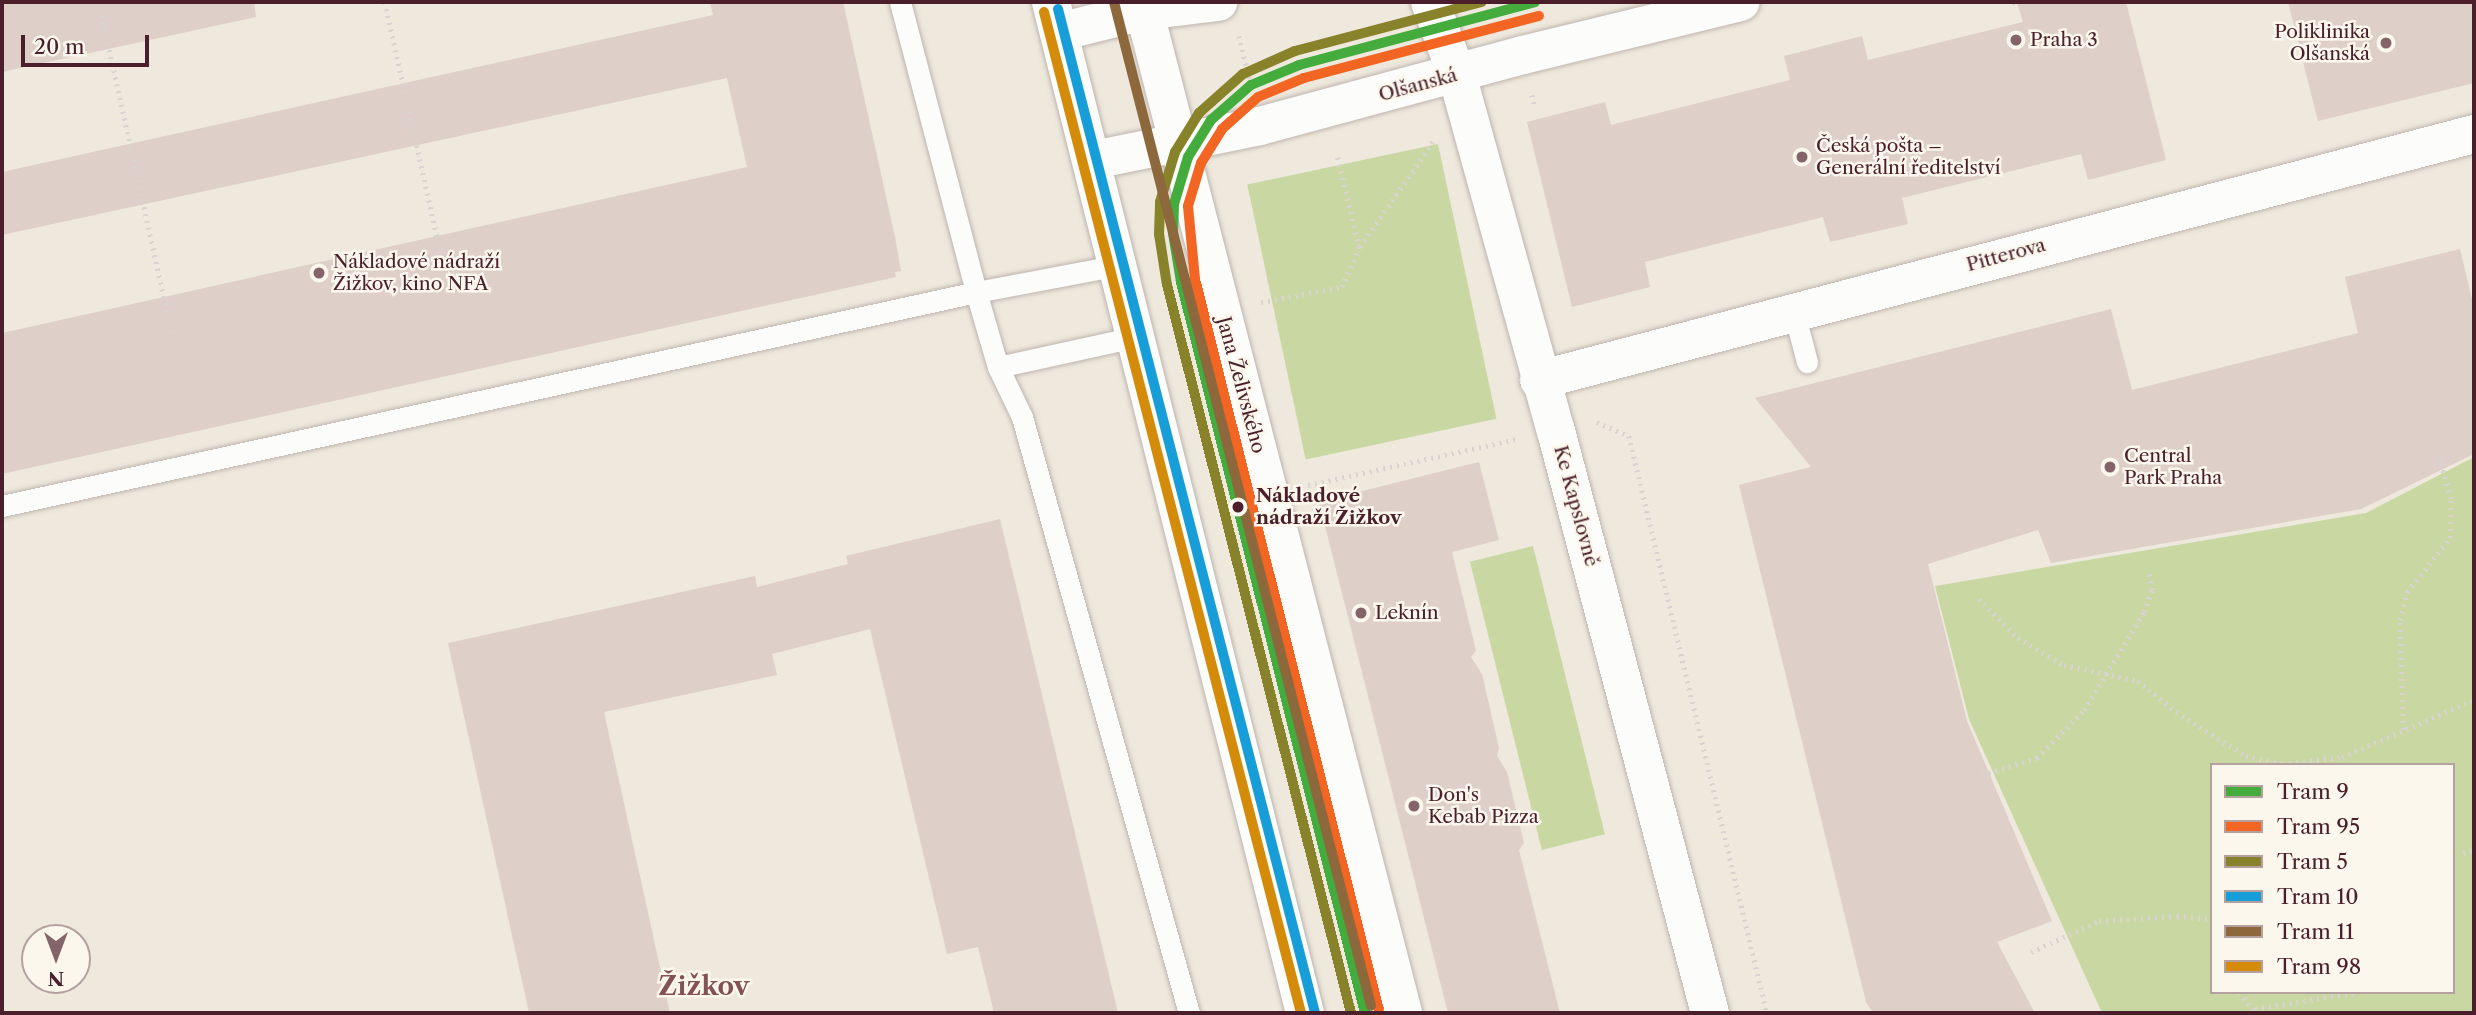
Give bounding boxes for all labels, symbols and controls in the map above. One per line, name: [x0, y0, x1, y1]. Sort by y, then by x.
scale bar: [24, 21, 152, 65]
place label: Poliklinika Olšanská: [2274, 21, 2370, 65]
place label: Praha 3: [2030, 29, 2098, 51]
marker: Praha 3: [2008, 32, 2024, 48]
marker: Poliklinika Olšanská: [2376, 33, 2396, 53]
text: 20 m: [34, 34, 85, 59]
street label: Olšanská: [1376, 64, 1460, 106]
place label: Česká pošta – Generální ředitelství: [1816, 135, 2000, 179]
marker: Česká pošta – Generální ředitelství: [1794, 149, 1810, 165]
street label: Pitterova: [1964, 234, 2048, 276]
place label: Nákladové nádraží Žižkov, kino NFA: [333, 251, 500, 295]
marker: Nákladové nádraží Žižkov, kino NFA: [311, 265, 327, 281]
street label: Jana Želivského: [1212, 314, 1270, 456]
street label: Ke Kapslovně: [1549, 443, 1603, 569]
place label: Central Park Praha: [2124, 445, 2223, 489]
marker: Central Park Praha: [2102, 459, 2118, 475]
place label: Nákladové nádraží Žižkov: [1256, 485, 1402, 529]
marker: Nákladové nádraží Žižkov: [1226, 495, 1250, 519]
place label: Leknín: [1375, 602, 1439, 624]
marker: Leknín: [1353, 605, 1369, 621]
legend: [2210, 763, 2455, 994]
text: Tram 9: [2277, 779, 2349, 804]
place label: Don's Kebab Pizza: [1428, 784, 1539, 828]
marker: Don's Kebab Pizza: [1406, 798, 1422, 814]
text: Tram 95: [2277, 814, 2360, 839]
text: Tram 5: [2277, 849, 2348, 874]
text: Tram 10: [2277, 884, 2359, 909]
text: Tram 11: [2277, 919, 2354, 944]
north arrow: [21, 924, 91, 994]
text: Tram 98: [2277, 954, 2361, 979]
text: N: [48, 967, 64, 990]
district label: Žižkov: [659, 971, 749, 1003]

